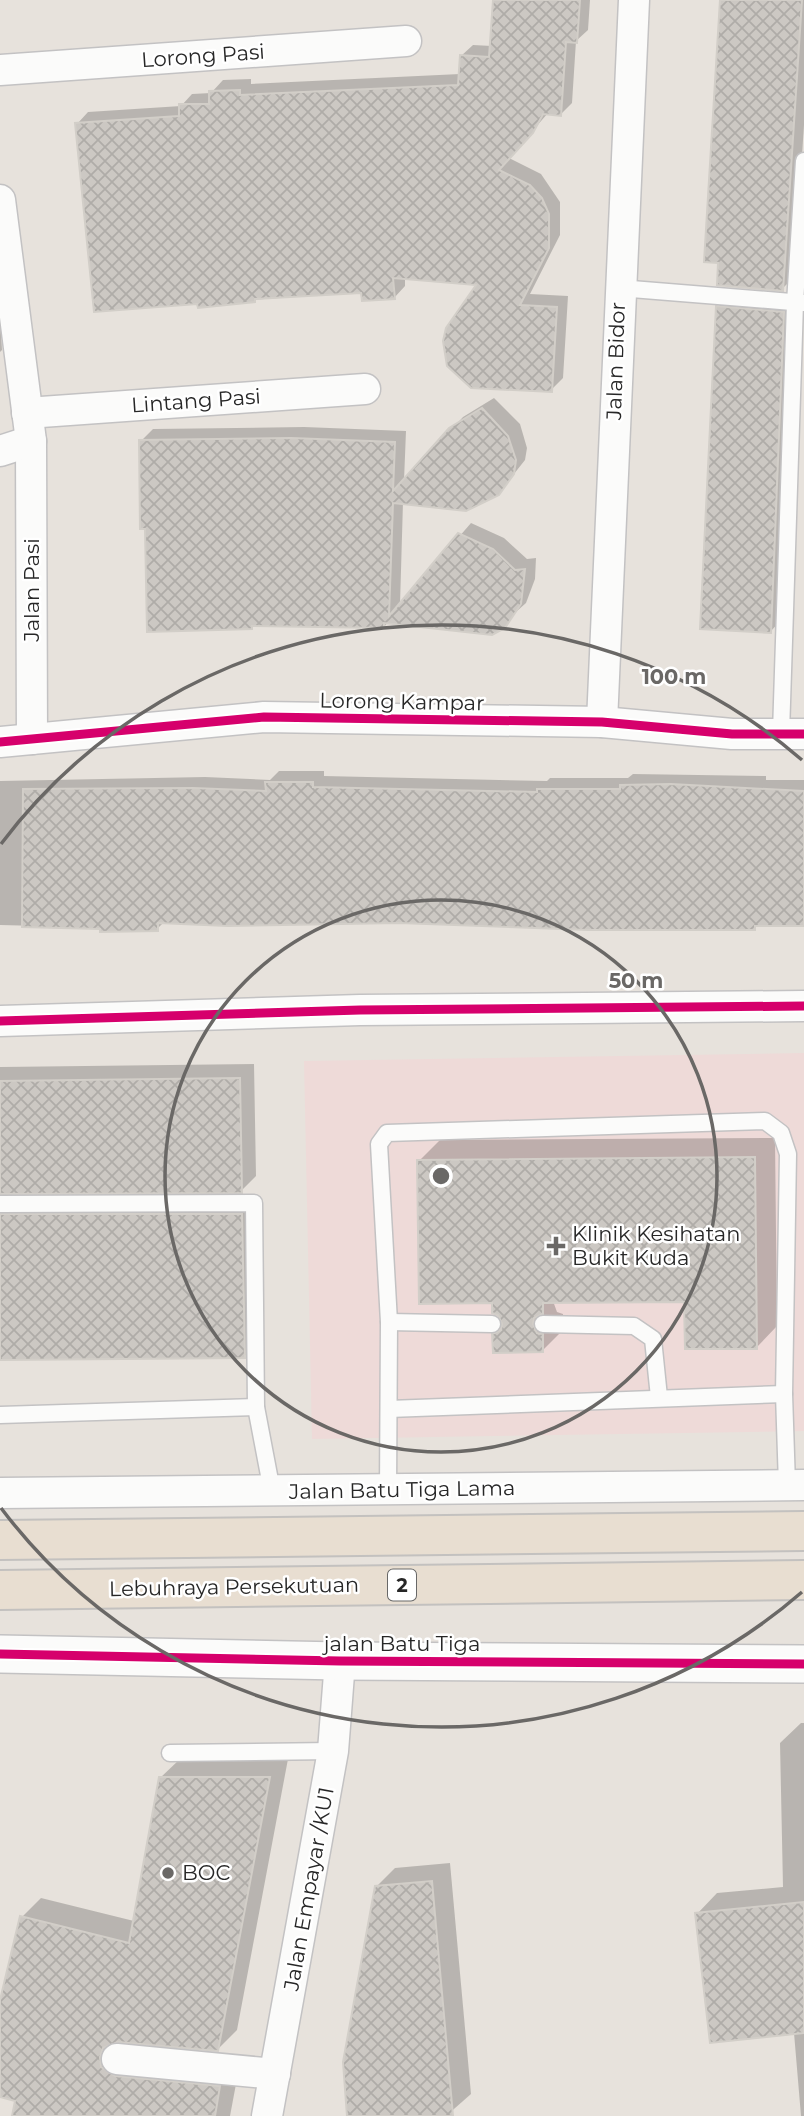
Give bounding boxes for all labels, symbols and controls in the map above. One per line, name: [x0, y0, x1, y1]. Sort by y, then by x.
street label: Lorong Pasi: [140, 39, 266, 72]
street label: Jalan Bidor: [601, 302, 630, 421]
street label: Lintang Pasi: [130, 384, 262, 417]
street label: Jalan Pasi: [19, 538, 44, 643]
text: 100 m: [642, 664, 706, 689]
street label: Lorong Kampar: [319, 688, 485, 715]
text: 50 m: [609, 968, 663, 993]
centre of rings: [429, 1164, 453, 1188]
place label: Klinik Kesihatan Bukit Kuda: [572, 1221, 740, 1270]
marker: Klinik Kesihatan Bukit Kuda: [546, 1236, 566, 1256]
street label: Jalan Batu Tiga Lama: [288, 1475, 515, 1504]
road number: 2: [388, 1569, 416, 1600]
street label: Lebuhraya Persekutuan: [109, 1572, 359, 1601]
street label: jalan Batu Tiga: [322, 1631, 480, 1656]
street label: Jalan Empayar /KU1: [278, 1785, 339, 1994]
place label: BOC: [182, 1860, 230, 1885]
marker: BOC: [160, 1865, 176, 1881]

